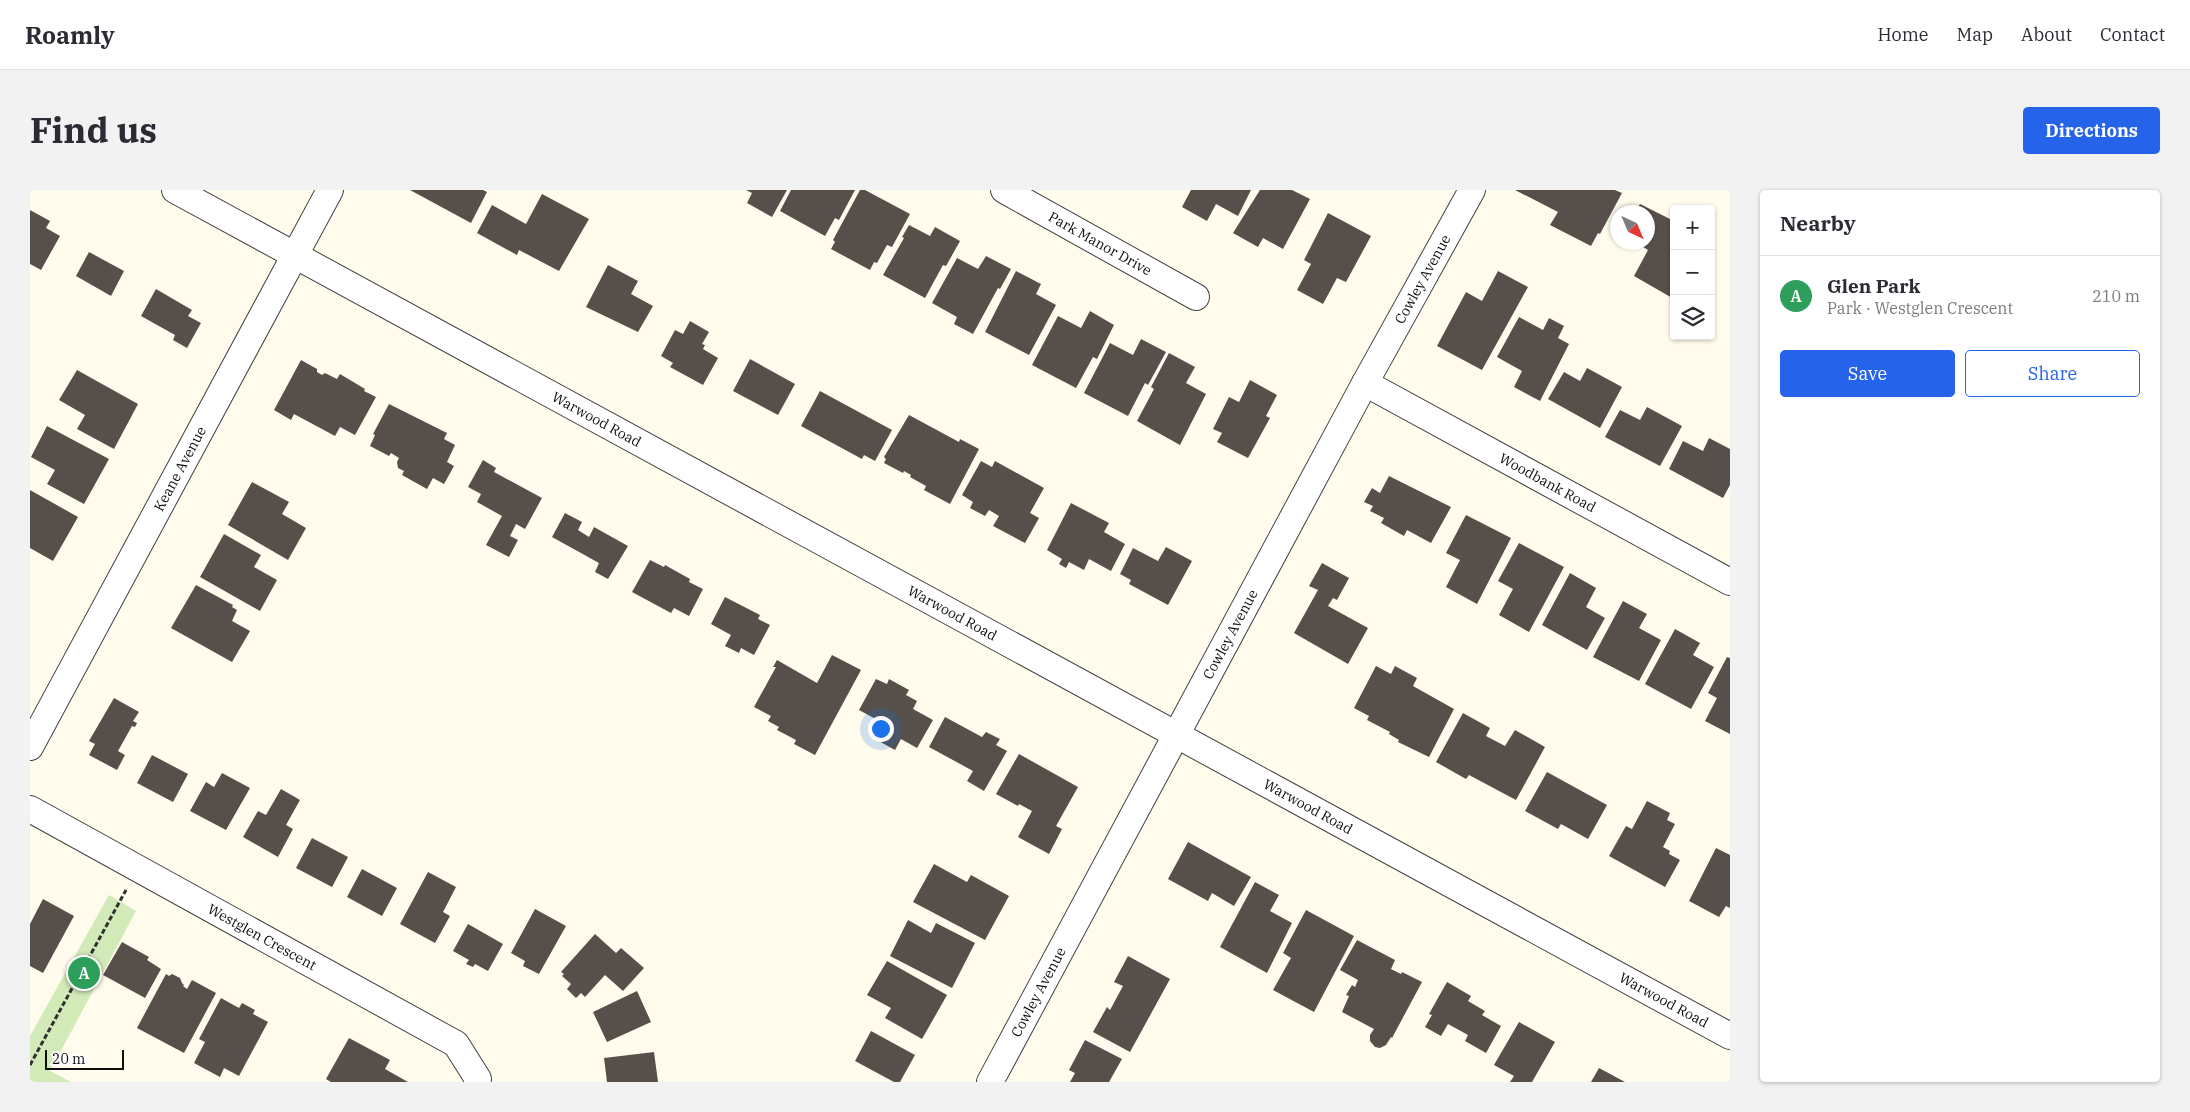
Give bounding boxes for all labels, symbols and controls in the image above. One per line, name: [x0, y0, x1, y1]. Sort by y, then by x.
text: Roamly: [25, 19, 115, 51]
text: Home: [1877, 23, 1929, 46]
text: Map: [1957, 23, 1993, 46]
text: About: [2021, 23, 2072, 46]
text: Contact: [2100, 23, 2165, 46]
text: Find us: [30, 107, 157, 153]
button: Directions: [2023, 107, 2160, 154]
north arrow: [1610, 205, 1655, 250]
map controls: [1670, 205, 1715, 340]
button: +: [1670, 205, 1715, 250]
street label: Park Manor Drive: [1045, 208, 1155, 279]
text: Nearby: [1780, 209, 1856, 237]
street label: Cowley Avenue: [1391, 231, 1455, 327]
button: −: [1670, 250, 1715, 295]
text: Glen Park: [1827, 274, 1920, 298]
text: A: [1790, 286, 1802, 306]
text: 210 m: [2092, 286, 2140, 306]
button: layers: [1670, 295, 1715, 340]
text: Park · Westglen Crescent: [1827, 298, 2013, 318]
button: Save: [1780, 350, 1955, 397]
button: Share: [1965, 350, 2140, 397]
street label: Warwood Road: [549, 388, 645, 451]
street label: Keane Avenue: [150, 423, 210, 514]
street label: Woodbank Road: [1496, 449, 1600, 516]
street label: Warwood Road: [905, 581, 1001, 645]
street label: Cowley Avenue: [1199, 586, 1262, 682]
your location: [868, 716, 894, 742]
street label: Warwood Road: [1260, 775, 1356, 838]
street label: Westglen Crescent: [204, 900, 320, 974]
street label: Cowley Avenue: [1007, 944, 1070, 1040]
pin: A: [68, 954, 100, 992]
street label: Warwood Road: [1616, 968, 1712, 1032]
scale bar: [45, 1047, 124, 1070]
text: 20 m: [52, 1050, 85, 1068]

